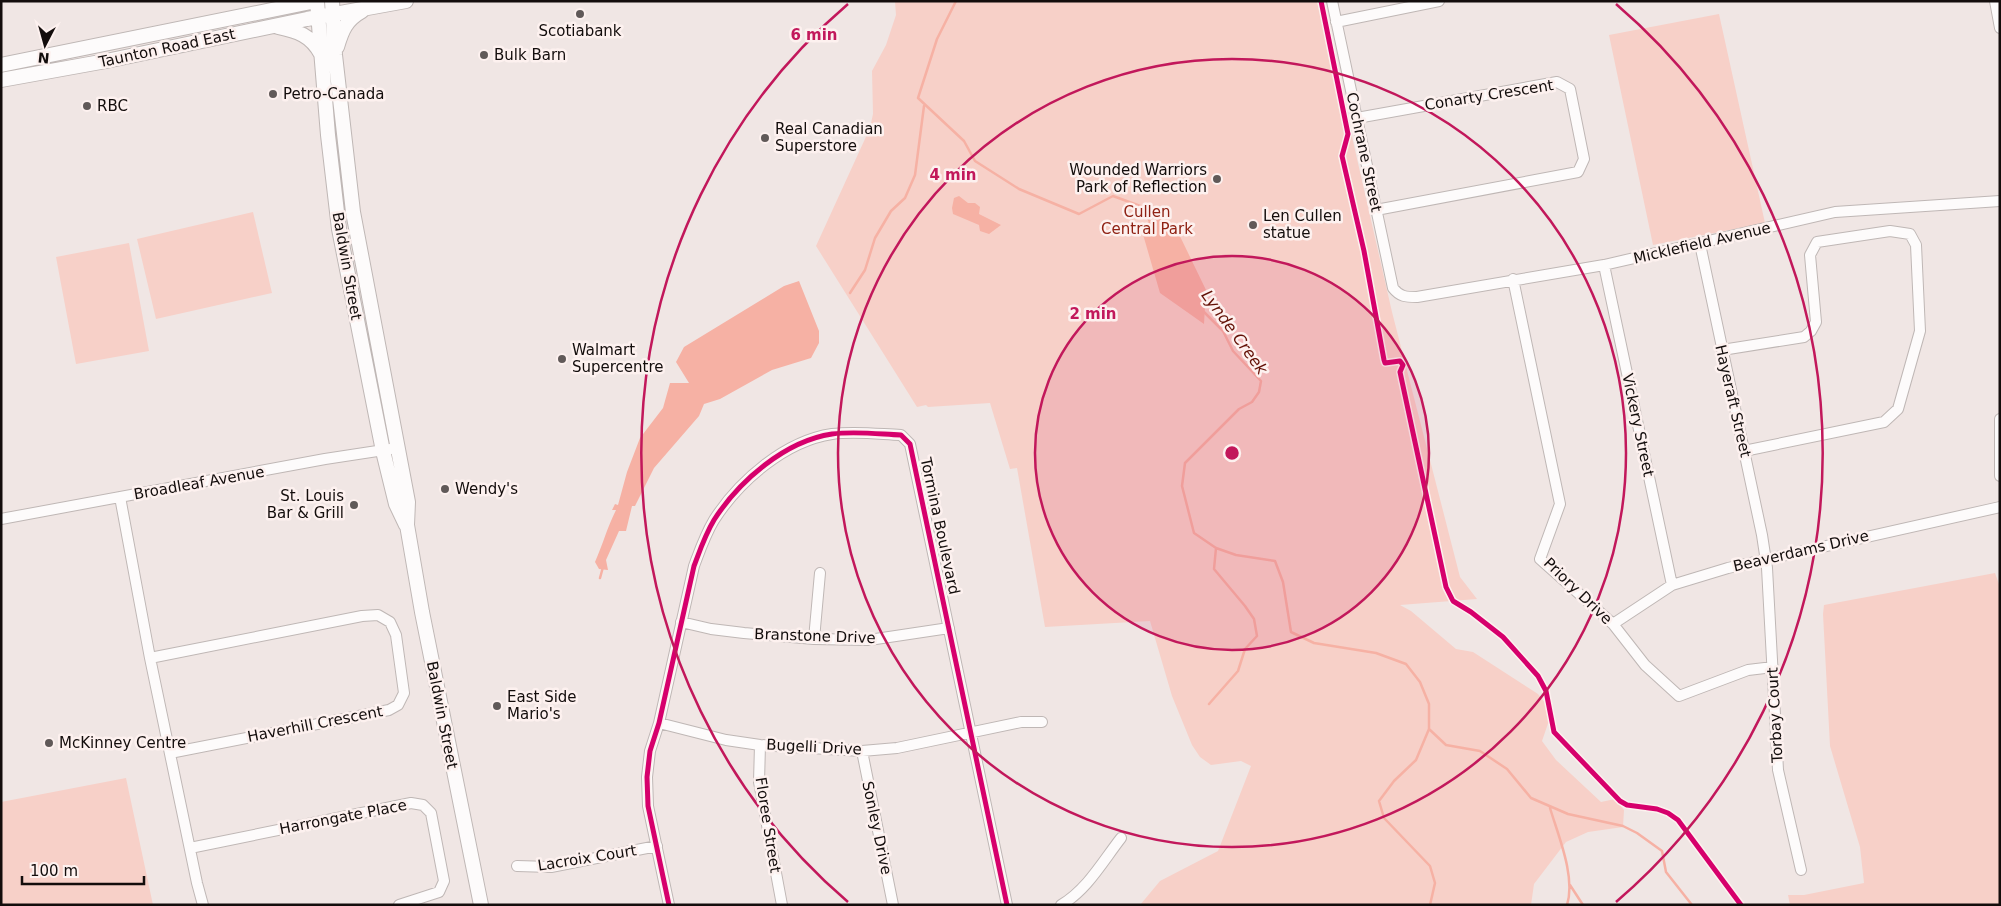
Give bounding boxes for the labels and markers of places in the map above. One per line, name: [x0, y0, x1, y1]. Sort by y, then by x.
marker: Scotiabank: [574, 8, 586, 20]
place label: Scotiabank: [538, 22, 622, 40]
place label: Bulk Barn: [494, 46, 566, 64]
marker: Bulk Barn: [478, 49, 490, 61]
place label: Petro-Canada: [283, 85, 384, 103]
marker: Petro-Canada: [267, 88, 279, 100]
place label: RBC: [97, 97, 128, 115]
marker: RBC: [81, 100, 93, 112]
place label: Real Canadian Superstore: [775, 120, 883, 155]
marker: Real Canadian Superstore: [759, 132, 771, 144]
place label: Wounded Warriors Park of Reflection: [1069, 161, 1207, 196]
marker: Wounded Warriors Park of Reflection: [1211, 173, 1223, 185]
place label: Len Cullen statue: [1263, 207, 1342, 242]
marker: Len Cullen statue: [1247, 219, 1259, 231]
place label: Walmart Supercentre: [572, 341, 664, 376]
marker: Walmart Supercentre: [556, 353, 568, 365]
centre of rings: [1223, 444, 1241, 462]
place label: Wendy's: [455, 480, 518, 498]
marker: Wendy's: [439, 483, 451, 495]
place label: St. Louis Bar & Grill: [267, 487, 344, 522]
marker: St. Louis Bar & Grill: [348, 499, 360, 511]
place label: East Side Mario's: [507, 688, 577, 723]
marker: East Side Mario's: [491, 700, 503, 712]
place label: McKinney Centre: [59, 734, 186, 752]
marker: McKinney Centre: [43, 737, 55, 749]

